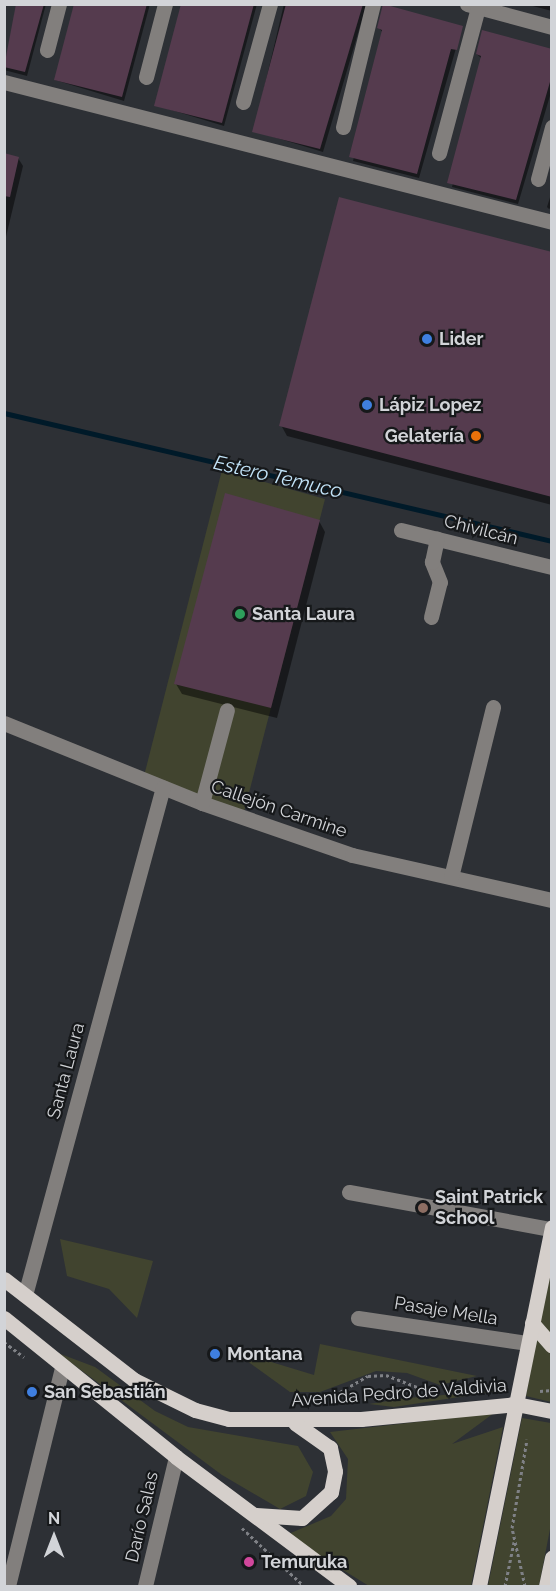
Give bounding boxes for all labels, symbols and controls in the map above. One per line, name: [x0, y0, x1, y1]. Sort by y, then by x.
place label: Lider: [439, 328, 483, 350]
marker: Lider: [420, 332, 434, 346]
place label: Lápiz Lopez: [379, 394, 481, 416]
marker: Lápiz Lopez: [360, 398, 374, 412]
place label: Gelatería: [385, 425, 464, 447]
marker: Gelatería: [469, 429, 483, 443]
water label: Estero Temuco: [211, 450, 345, 504]
street label: Chivilcán: [442, 510, 520, 550]
place label: Santa Laura: [252, 603, 355, 625]
marker: Santa Laura: [233, 607, 247, 621]
street label: Callejón Carmine: [208, 776, 350, 842]
street label: Santa Laura: [43, 1021, 89, 1121]
place label: Saint Patrick School: [435, 1187, 543, 1230]
marker: Saint Patrick School: [416, 1201, 430, 1215]
street label: Pasaje Mella: [393, 1292, 499, 1330]
place label: Montana: [227, 1343, 303, 1365]
marker: Montana: [208, 1347, 222, 1361]
street label: Avenida Pedro de Valdivia: [290, 1375, 508, 1411]
place label: San Sebastián: [44, 1381, 166, 1403]
marker: San Sebastián: [25, 1385, 39, 1399]
street label: Darío Salas: [121, 1470, 163, 1564]
north arrow: [24, 1507, 84, 1567]
text: N: [48, 1509, 60, 1528]
place label: Temuruka: [261, 1551, 347, 1573]
marker: Temuruka: [242, 1555, 256, 1569]

